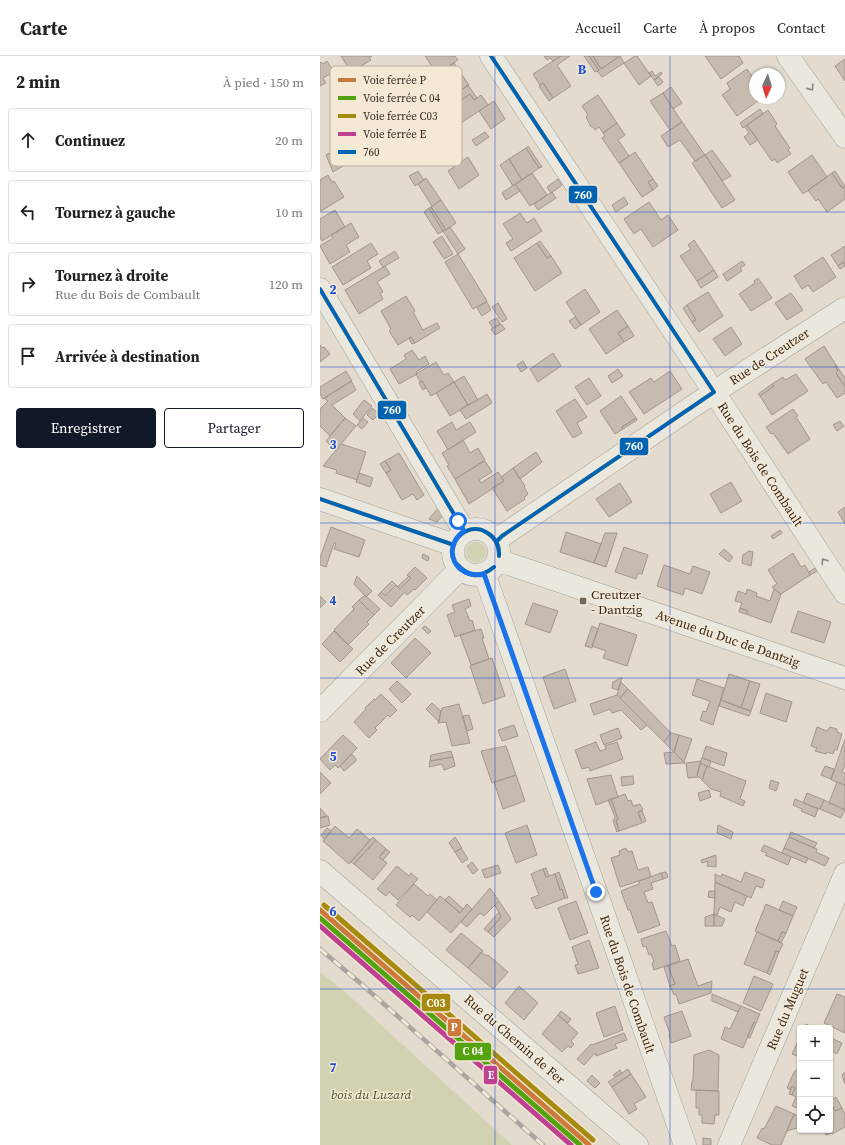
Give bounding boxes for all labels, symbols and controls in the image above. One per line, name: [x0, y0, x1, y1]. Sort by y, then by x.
text: Carte: [20, 15, 67, 41]
text: Accueil: [575, 18, 621, 38]
text: Carte: [643, 18, 677, 38]
text: À propos: [699, 18, 755, 38]
text: Contact: [777, 18, 825, 38]
text: B: [578, 61, 587, 78]
legend: [330, 66, 462, 166]
north arrow: [749, 68, 785, 104]
text: 2 min: [16, 70, 60, 94]
text: Voie ferrée P: [363, 73, 426, 88]
text: À pied · 150 m: [223, 74, 304, 91]
one-way arrow: [806, 84, 814, 91]
text: Voie ferrée C 04: [363, 91, 440, 106]
text: Voie ferrée C03: [363, 109, 438, 124]
text: Voie ferrée E: [363, 127, 426, 142]
icon: ahead: [17, 129, 39, 151]
text: Continuez: [55, 130, 125, 151]
text: 20 m: [275, 132, 303, 149]
text: 760: [363, 145, 380, 160]
line badge: 760: [568, 185, 598, 204]
text: 760: [574, 188, 592, 203]
icon: left: [17, 201, 39, 223]
text: Tournez à gauche: [55, 202, 175, 223]
text: 10 m: [275, 204, 303, 221]
text: Tournez à droite: [55, 265, 168, 286]
icon: right: [17, 273, 39, 295]
text: 120 m: [269, 276, 303, 293]
text: 2: [329, 281, 337, 298]
text: Rue du Bois de Combault: [55, 286, 200, 303]
street label: Rue de Creutzer: [726, 324, 813, 389]
icon: arrive: [17, 345, 39, 367]
text: Arrivée à destination: [55, 346, 200, 367]
street label: Rue du Bois de Combault: [714, 399, 808, 530]
line badge: 760: [377, 400, 407, 420]
text: 760: [383, 403, 401, 418]
button: Enregistrer: [16, 408, 156, 448]
button: Partager: [164, 408, 304, 448]
text: 3: [329, 436, 337, 453]
line badge: 760: [619, 437, 649, 456]
text: 760: [625, 439, 643, 454]
route start: [449, 512, 467, 530]
one-way arrow: [822, 558, 829, 565]
place label: Creutzer - Dantzig: [591, 586, 643, 618]
text: 4: [329, 592, 337, 609]
marker: Creutzer - Dantzig: [578, 596, 588, 606]
street label: Rue de Creutzer: [352, 601, 429, 679]
street label: Avenue du Duc de Dantzig: [654, 606, 802, 671]
text: 5: [329, 748, 337, 765]
route end: [587, 883, 605, 901]
text: 6: [329, 903, 337, 920]
street label: Rue du Bois de Combault: [596, 913, 659, 1056]
street label: Rue du Muguet: [763, 965, 813, 1053]
street label: Rue du Chemin de Fer: [461, 991, 569, 1088]
line badge: C03: [421, 993, 451, 1012]
text: C03: [427, 996, 445, 1011]
line badge: P: [447, 1018, 462, 1037]
text: P: [451, 1020, 458, 1035]
map controls: [797, 1025, 833, 1133]
button: +: [797, 1025, 833, 1061]
line badge: C 04: [454, 1042, 492, 1061]
text: C 04: [462, 1044, 484, 1059]
text: 7: [329, 1059, 337, 1076]
button: −: [797, 1061, 833, 1097]
line badge: E: [483, 1065, 498, 1085]
text: E: [488, 1068, 495, 1083]
park label: bois du Luzard: [331, 1086, 412, 1103]
button: locate: [797, 1097, 833, 1133]

